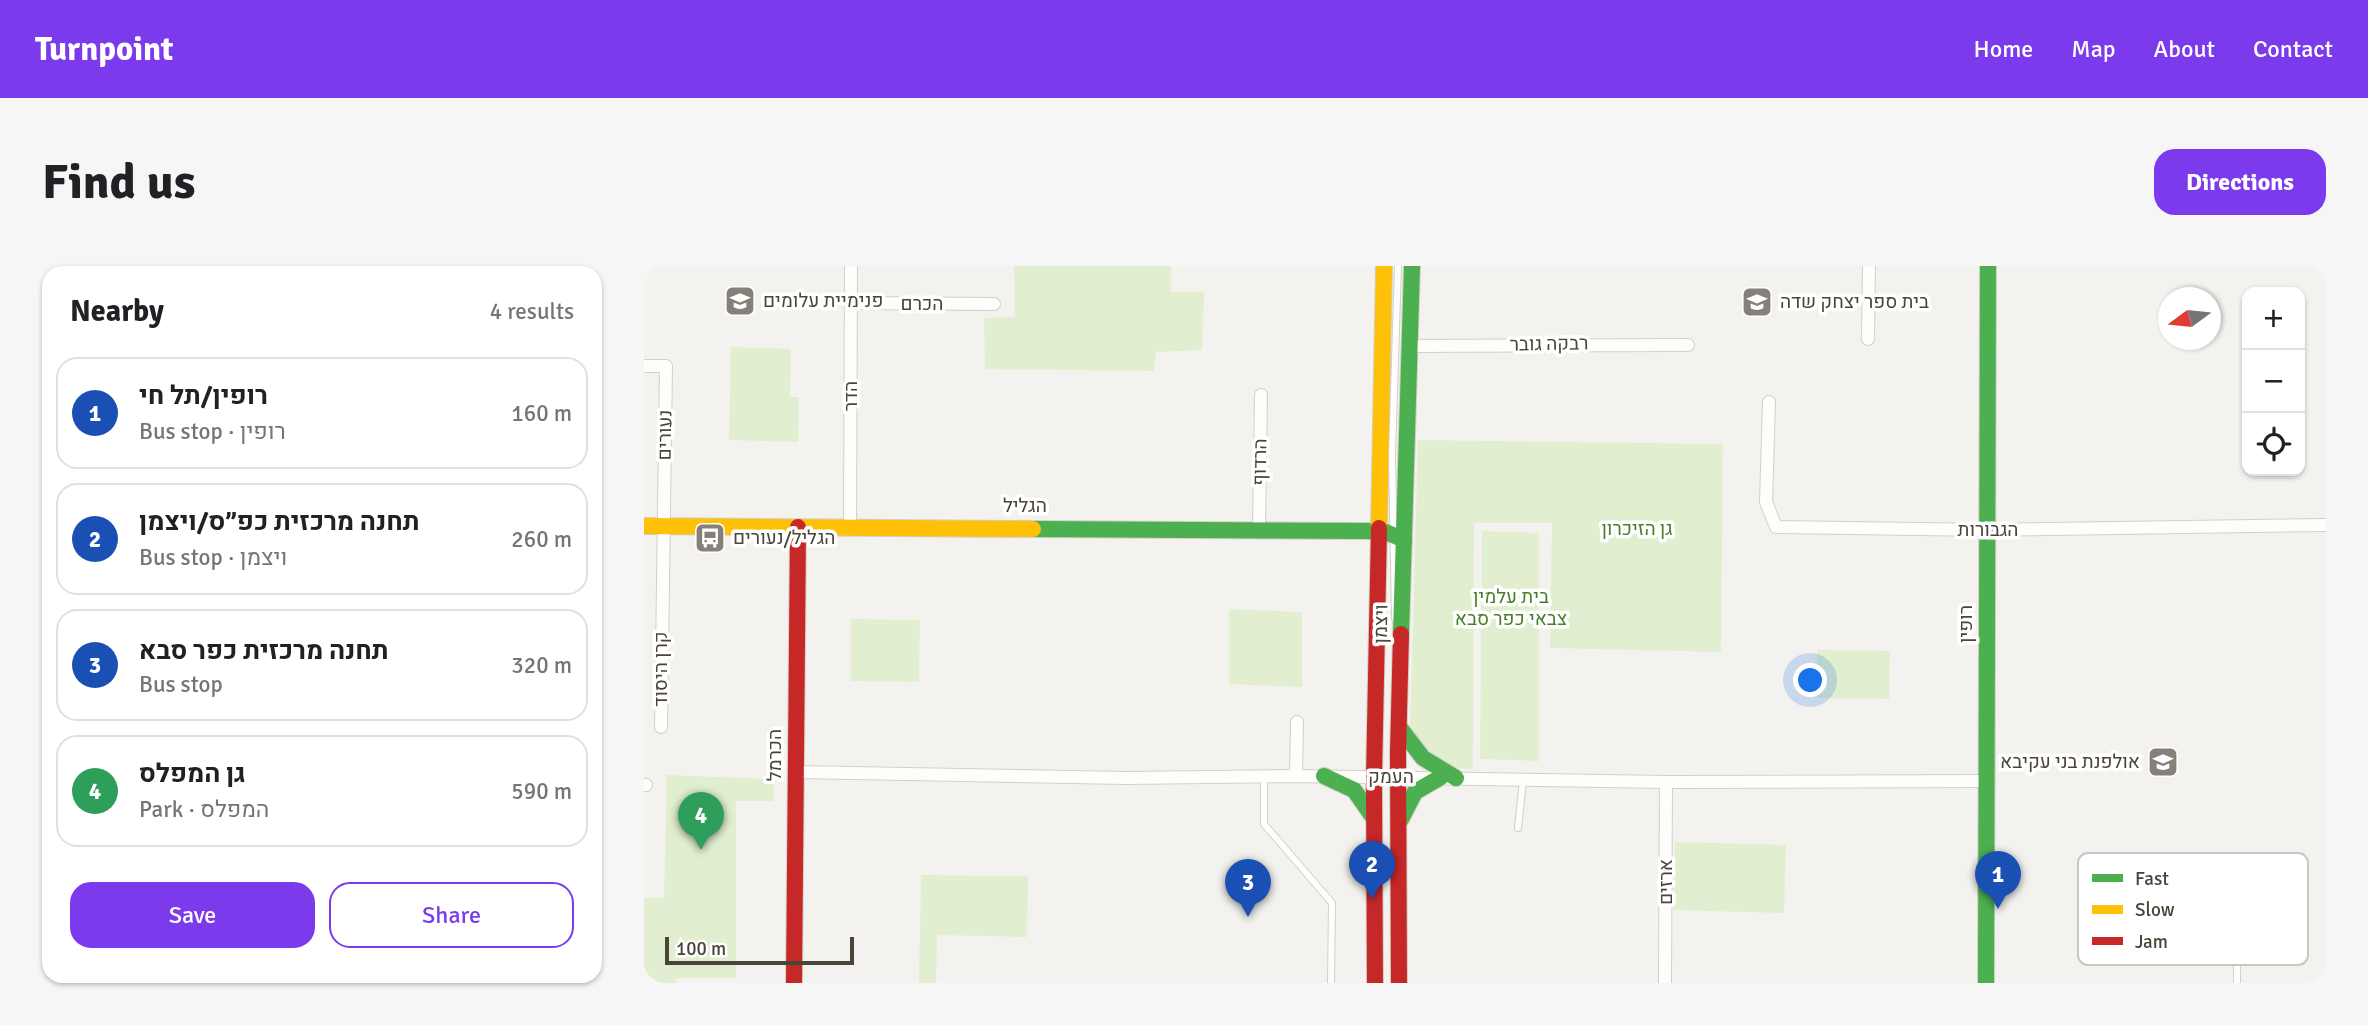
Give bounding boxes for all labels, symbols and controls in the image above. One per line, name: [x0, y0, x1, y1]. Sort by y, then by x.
text: Turnpoint: [35, 29, 173, 70]
text: Home: [1973, 34, 2033, 64]
text: Map: [2071, 34, 2116, 64]
text: About: [2154, 34, 2215, 64]
text: Contact: [2253, 34, 2333, 64]
button: Directions: [2154, 149, 2326, 215]
text: Find us: [42, 152, 195, 212]
school or university icon: פנימיית עלומים: [723, 284, 757, 318]
school or university icon: בית ספר יצחק שדה: [1740, 285, 1774, 319]
north arrow: [2158, 287, 2221, 350]
map controls: [2242, 287, 2305, 476]
button: +: [2242, 287, 2305, 350]
place label: פנימיית עלומים: [763, 289, 883, 313]
place label: בית ספר יצחק שדה: [1780, 290, 1929, 314]
street label: הכרם: [901, 292, 943, 316]
text: Nearby: [70, 293, 164, 330]
text: 4 results: [490, 297, 574, 326]
street label: רבקה גובר: [1509, 331, 1589, 357]
button: −: [2242, 350, 2305, 413]
text: רופין/תל חי: [139, 380, 268, 412]
street label: הדר: [839, 381, 863, 411]
text: 1: [89, 399, 101, 428]
text: 160 m: [511, 399, 572, 428]
street label: נעורים: [653, 409, 677, 461]
button: locate: [2242, 413, 2305, 476]
text: Bus stop · רופין: [139, 417, 286, 446]
street label: הרדוף: [1248, 438, 1272, 486]
street label: הגליל: [1003, 494, 1047, 518]
text: תחנה מרכזית כפ״ס/ויצמן: [139, 506, 419, 538]
park label: גן הזיכרון: [1601, 517, 1673, 541]
street label: הגבורות: [1958, 518, 2018, 542]
bus stop icon: הגליל/נעורים: [693, 521, 727, 555]
text: 2: [89, 525, 101, 554]
text: 260 m: [511, 525, 572, 554]
place label: הגליל/נעורים: [733, 526, 835, 550]
text: Bus stop · ויצמן: [139, 543, 287, 572]
park label: בית עלמין צבאי כפר סבא: [1455, 585, 1567, 631]
street label: ויצמן: [1369, 604, 1393, 644]
street label: רופין: [1954, 605, 1978, 643]
street label: קרן היסוד: [649, 631, 673, 707]
text: תחנה מרכזית כפר סבא: [139, 635, 389, 667]
text: 3: [89, 651, 101, 680]
text: 320 m: [511, 651, 572, 680]
your location: [1793, 663, 1827, 697]
text: Bus stop: [139, 670, 223, 699]
street label: הכרמל: [763, 729, 787, 781]
school or university icon: אולפנת בני עקיבא: [2146, 745, 2180, 779]
place label: אולפנת בני עקיבא: [2000, 750, 2140, 774]
text: גן המפלס: [139, 758, 246, 790]
street label: העמק: [1368, 765, 1414, 789]
text: 4: [89, 777, 101, 806]
text: 590 m: [511, 777, 572, 806]
pin: 4: [678, 792, 724, 850]
text: Park · המפלס: [139, 795, 269, 824]
pin: 2: [1349, 841, 1395, 899]
pin: 1: [1975, 851, 2021, 909]
legend: [2078, 853, 2308, 965]
pin: 3: [1225, 859, 1271, 917]
street label: ארזים: [1654, 859, 1678, 905]
text: Fast: [2135, 867, 2169, 891]
button: Save: [70, 882, 315, 948]
button: Share: [329, 882, 574, 948]
text: Slow: [2135, 898, 2175, 922]
text: Jam: [2135, 930, 2168, 954]
scale bar: [665, 934, 854, 966]
text: 100 m: [676, 937, 726, 961]

